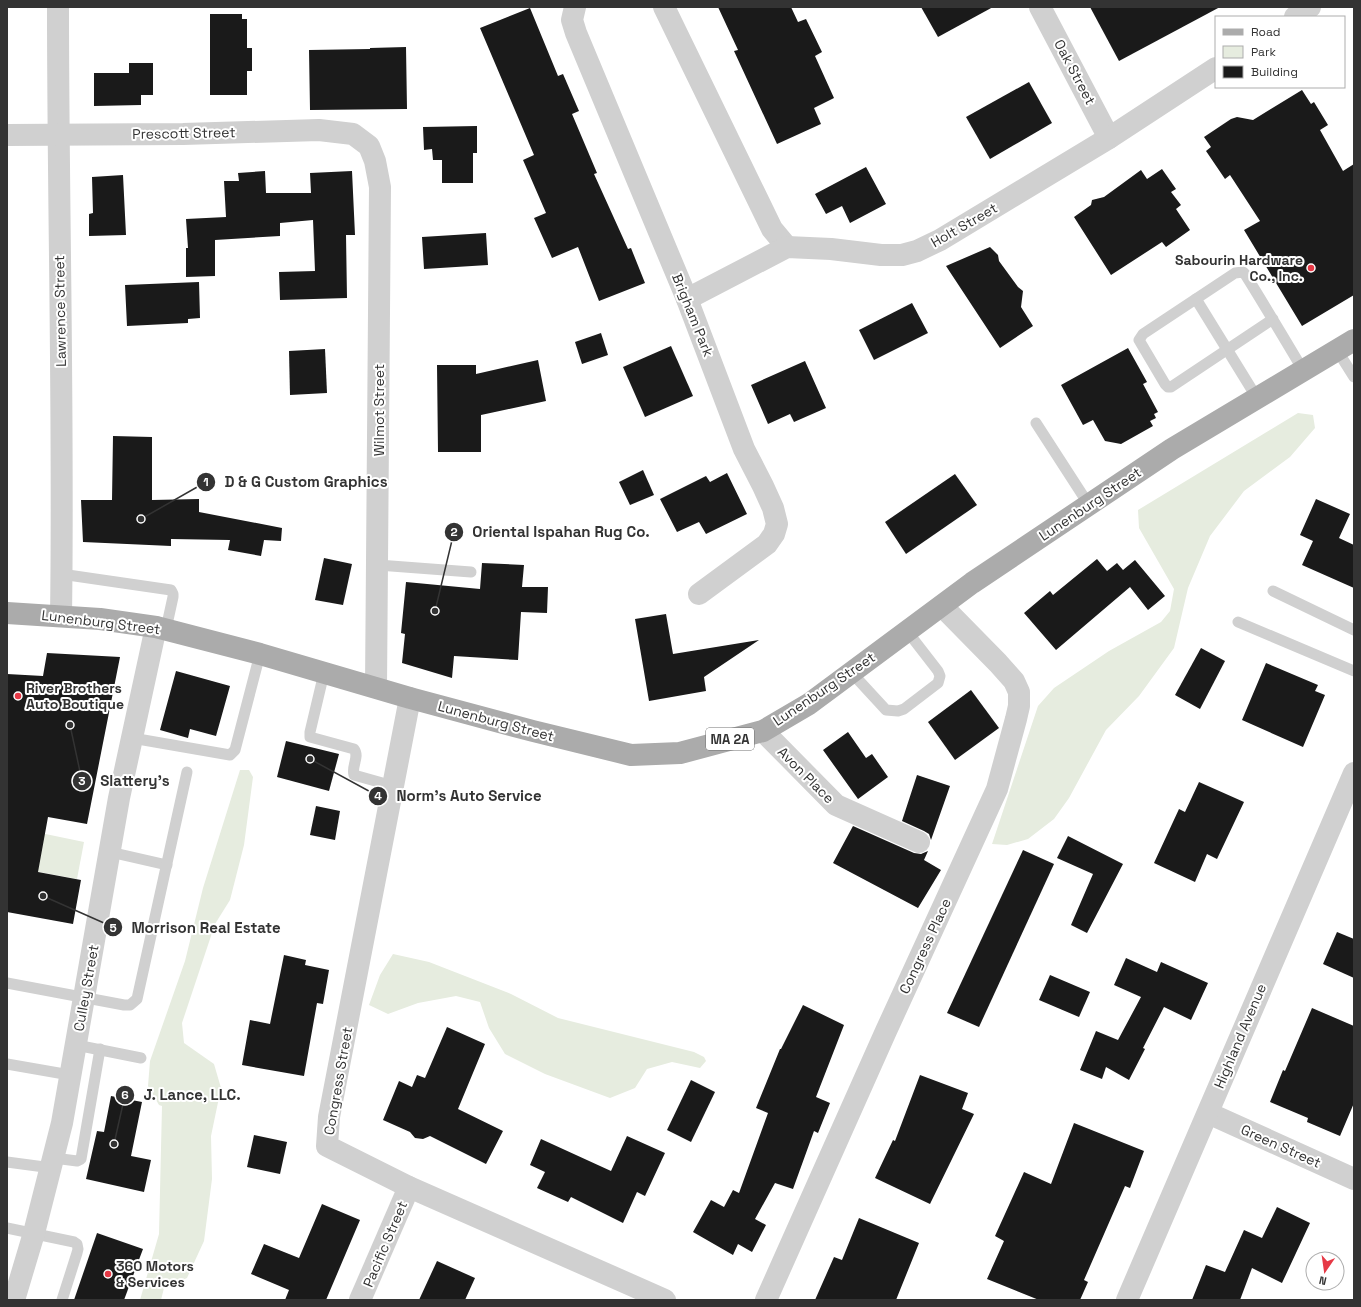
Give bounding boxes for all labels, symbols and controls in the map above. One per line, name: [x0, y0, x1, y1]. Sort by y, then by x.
legend: [1215, 16, 1345, 88]
text: Road: [1251, 24, 1280, 40]
street label: Oak Street: [1050, 36, 1100, 108]
text: Park: [1251, 44, 1276, 60]
text: Building: [1251, 64, 1298, 80]
street label: Prescott Street: [132, 123, 236, 143]
street label: Holt Street: [927, 199, 1001, 251]
place label: Sabourin Hardware Co., Inc.: [1175, 251, 1303, 285]
street label: Lawrence Street: [50, 255, 70, 367]
marker: Sabourin Hardware Co., Inc.: [1306, 263, 1316, 273]
street label: Brigham Park: [668, 271, 718, 360]
street label: Wilmot Street: [370, 364, 388, 456]
street label: Lunenburg Street: [1035, 463, 1145, 545]
callout: D & G Custom Graphics: [196, 468, 395, 495]
text: D & G Custom Graphics: [224, 472, 388, 491]
text: 1: [203, 474, 209, 490]
callout: Oriental Ispahan Rug Co.: [444, 518, 658, 545]
text: Oriental Ispahan Rug Co.: [472, 522, 650, 541]
text: 2: [450, 524, 458, 540]
street label: Lunenburg Street: [41, 606, 161, 638]
street label: Lunenburg Street: [769, 648, 879, 730]
place label: River Brothers Auto Boutique: [26, 679, 124, 713]
marker: River Brothers Auto Boutique: [13, 691, 23, 701]
street label: Lunenburg Street: [436, 697, 556, 745]
road number: MA 2A: [706, 728, 754, 750]
street label: Avon Place: [774, 743, 838, 807]
callout: Slattery's: [72, 768, 178, 795]
text: Slattery's: [100, 771, 170, 790]
text: 3: [78, 773, 86, 789]
callout: Norm's Auto Service: [368, 783, 549, 810]
text: Norm's Auto Service: [396, 786, 542, 805]
text: 4: [374, 788, 382, 804]
street label: Congress Place: [895, 895, 955, 997]
callout: Morrison Real Estate: [103, 914, 289, 941]
text: Morrison Real Estate: [131, 918, 281, 937]
text: 5: [109, 920, 117, 936]
street label: Culley Street: [70, 943, 102, 1033]
street label: Highland Avenue: [1210, 981, 1270, 1091]
street label: Congress Street: [320, 1025, 356, 1137]
callout: J. Lance, LLC.: [115, 1082, 249, 1109]
text: J. Lance, LLC.: [143, 1085, 241, 1104]
text: 6: [121, 1087, 129, 1103]
street label: Green Street: [1238, 1120, 1324, 1172]
street label: Pacific Street: [359, 1198, 411, 1290]
north arrow: [1305, 1251, 1345, 1291]
place label: 360 Motors & Services: [116, 1257, 194, 1291]
marker: 360 Motors & Services: [103, 1269, 113, 1279]
text: N: [1318, 1273, 1328, 1288]

